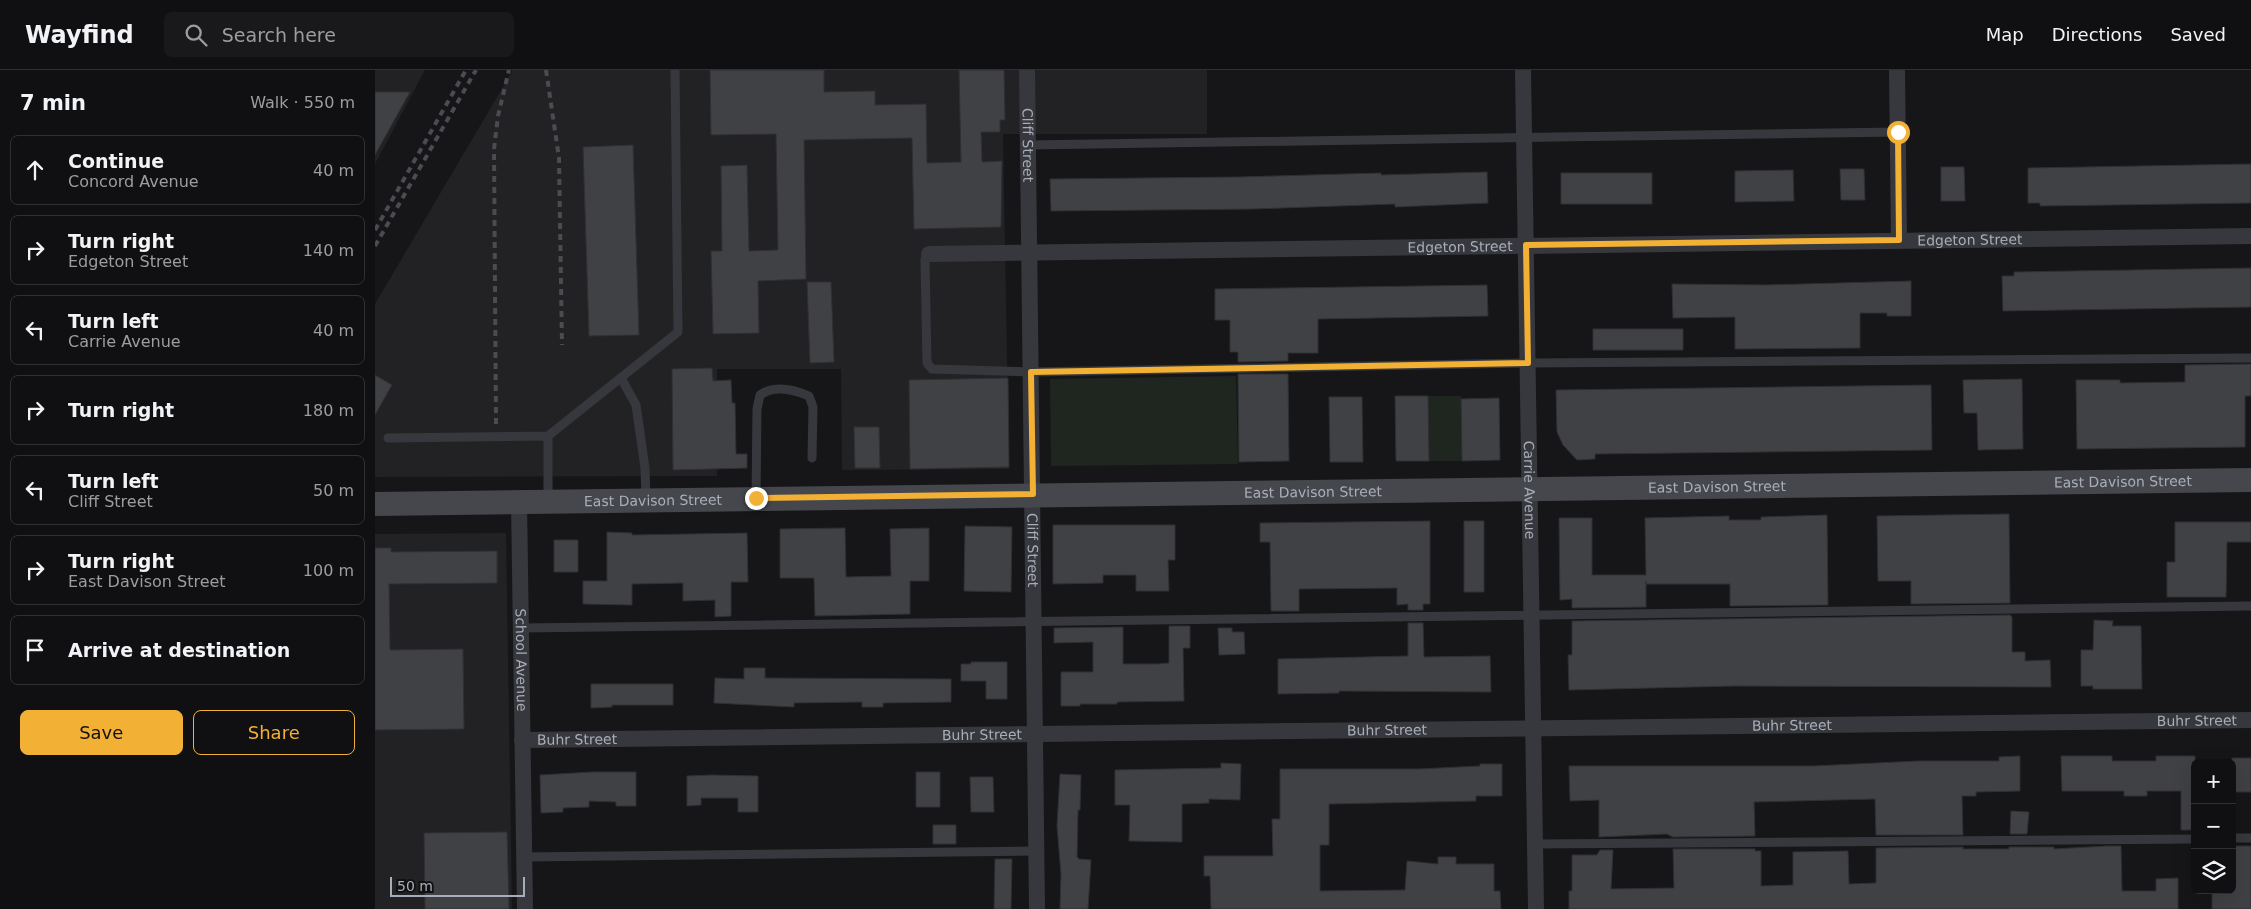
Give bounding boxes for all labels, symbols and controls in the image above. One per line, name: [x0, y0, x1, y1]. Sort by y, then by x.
search box: [164, 12, 514, 57]
text: Wayfind: [25, 21, 134, 49]
icon: search: [182, 21, 210, 49]
text: Search here: [222, 24, 336, 46]
text: Map: [1986, 24, 2024, 45]
text: Directions: [2052, 24, 2142, 45]
text: Saved: [2170, 24, 2226, 45]
text: 7 min: [20, 91, 86, 115]
text: Walk · 550 m: [250, 93, 355, 112]
street label: Cliff Street: [1019, 108, 1036, 183]
route start: [1887, 121, 1910, 144]
text: Continue: [68, 150, 164, 172]
icon: ahead: [21, 156, 49, 184]
text: 40 m: [313, 161, 354, 180]
text: Concord Avenue: [68, 172, 199, 191]
text: Turn right: [68, 230, 174, 252]
street label: Edgeton Street: [1917, 231, 2023, 249]
icon: right: [21, 236, 49, 264]
street label: Edgeton Street: [1407, 238, 1513, 255]
text: 140 m: [303, 241, 354, 260]
text: Edgeton Street: [68, 252, 188, 271]
text: Turn left: [68, 310, 159, 332]
icon: left: [21, 316, 49, 344]
text: 40 m: [313, 321, 354, 340]
text: Carrie Avenue: [68, 332, 181, 351]
icon: right: [21, 396, 49, 424]
text: Turn right: [68, 399, 174, 421]
text: 180 m: [303, 401, 354, 420]
street label: Carrie Avenue: [1521, 440, 1538, 539]
text: Turn left: [68, 470, 159, 492]
street label: East Davison Street: [2054, 473, 2192, 491]
icon: left: [21, 476, 49, 504]
street label: East Davison Street: [1648, 478, 1787, 496]
text: 50 m: [313, 481, 354, 500]
street label: East Davison Street: [1244, 483, 1383, 501]
route end: [745, 487, 768, 510]
text: Cliff Street: [68, 492, 153, 511]
street label: East Davison Street: [584, 492, 723, 509]
street label: Cliff Street: [1024, 513, 1041, 588]
text: Turn right: [68, 550, 174, 572]
icon: right: [21, 556, 49, 584]
text: 100 m: [303, 561, 354, 580]
text: East Davison Street: [68, 572, 226, 591]
street label: School Avenue: [513, 608, 530, 712]
icon: arrive: [21, 636, 49, 664]
text: Arrive at destination: [68, 639, 290, 661]
button: Save: [20, 710, 183, 755]
button: Share: [193, 710, 355, 755]
street label: Buhr Street: [2157, 712, 2238, 729]
street label: Buhr Street: [1752, 717, 1833, 734]
street label: Buhr Street: [1347, 722, 1428, 738]
street label: Buhr Street: [942, 726, 1023, 743]
street label: Buhr Street: [537, 731, 618, 748]
map controls: [2191, 759, 2236, 894]
button: +: [2191, 759, 2236, 804]
button: −: [2191, 804, 2236, 849]
button: layers: [2191, 849, 2236, 894]
scale bar: [390, 874, 525, 897]
text: 50 m: [397, 878, 433, 894]

